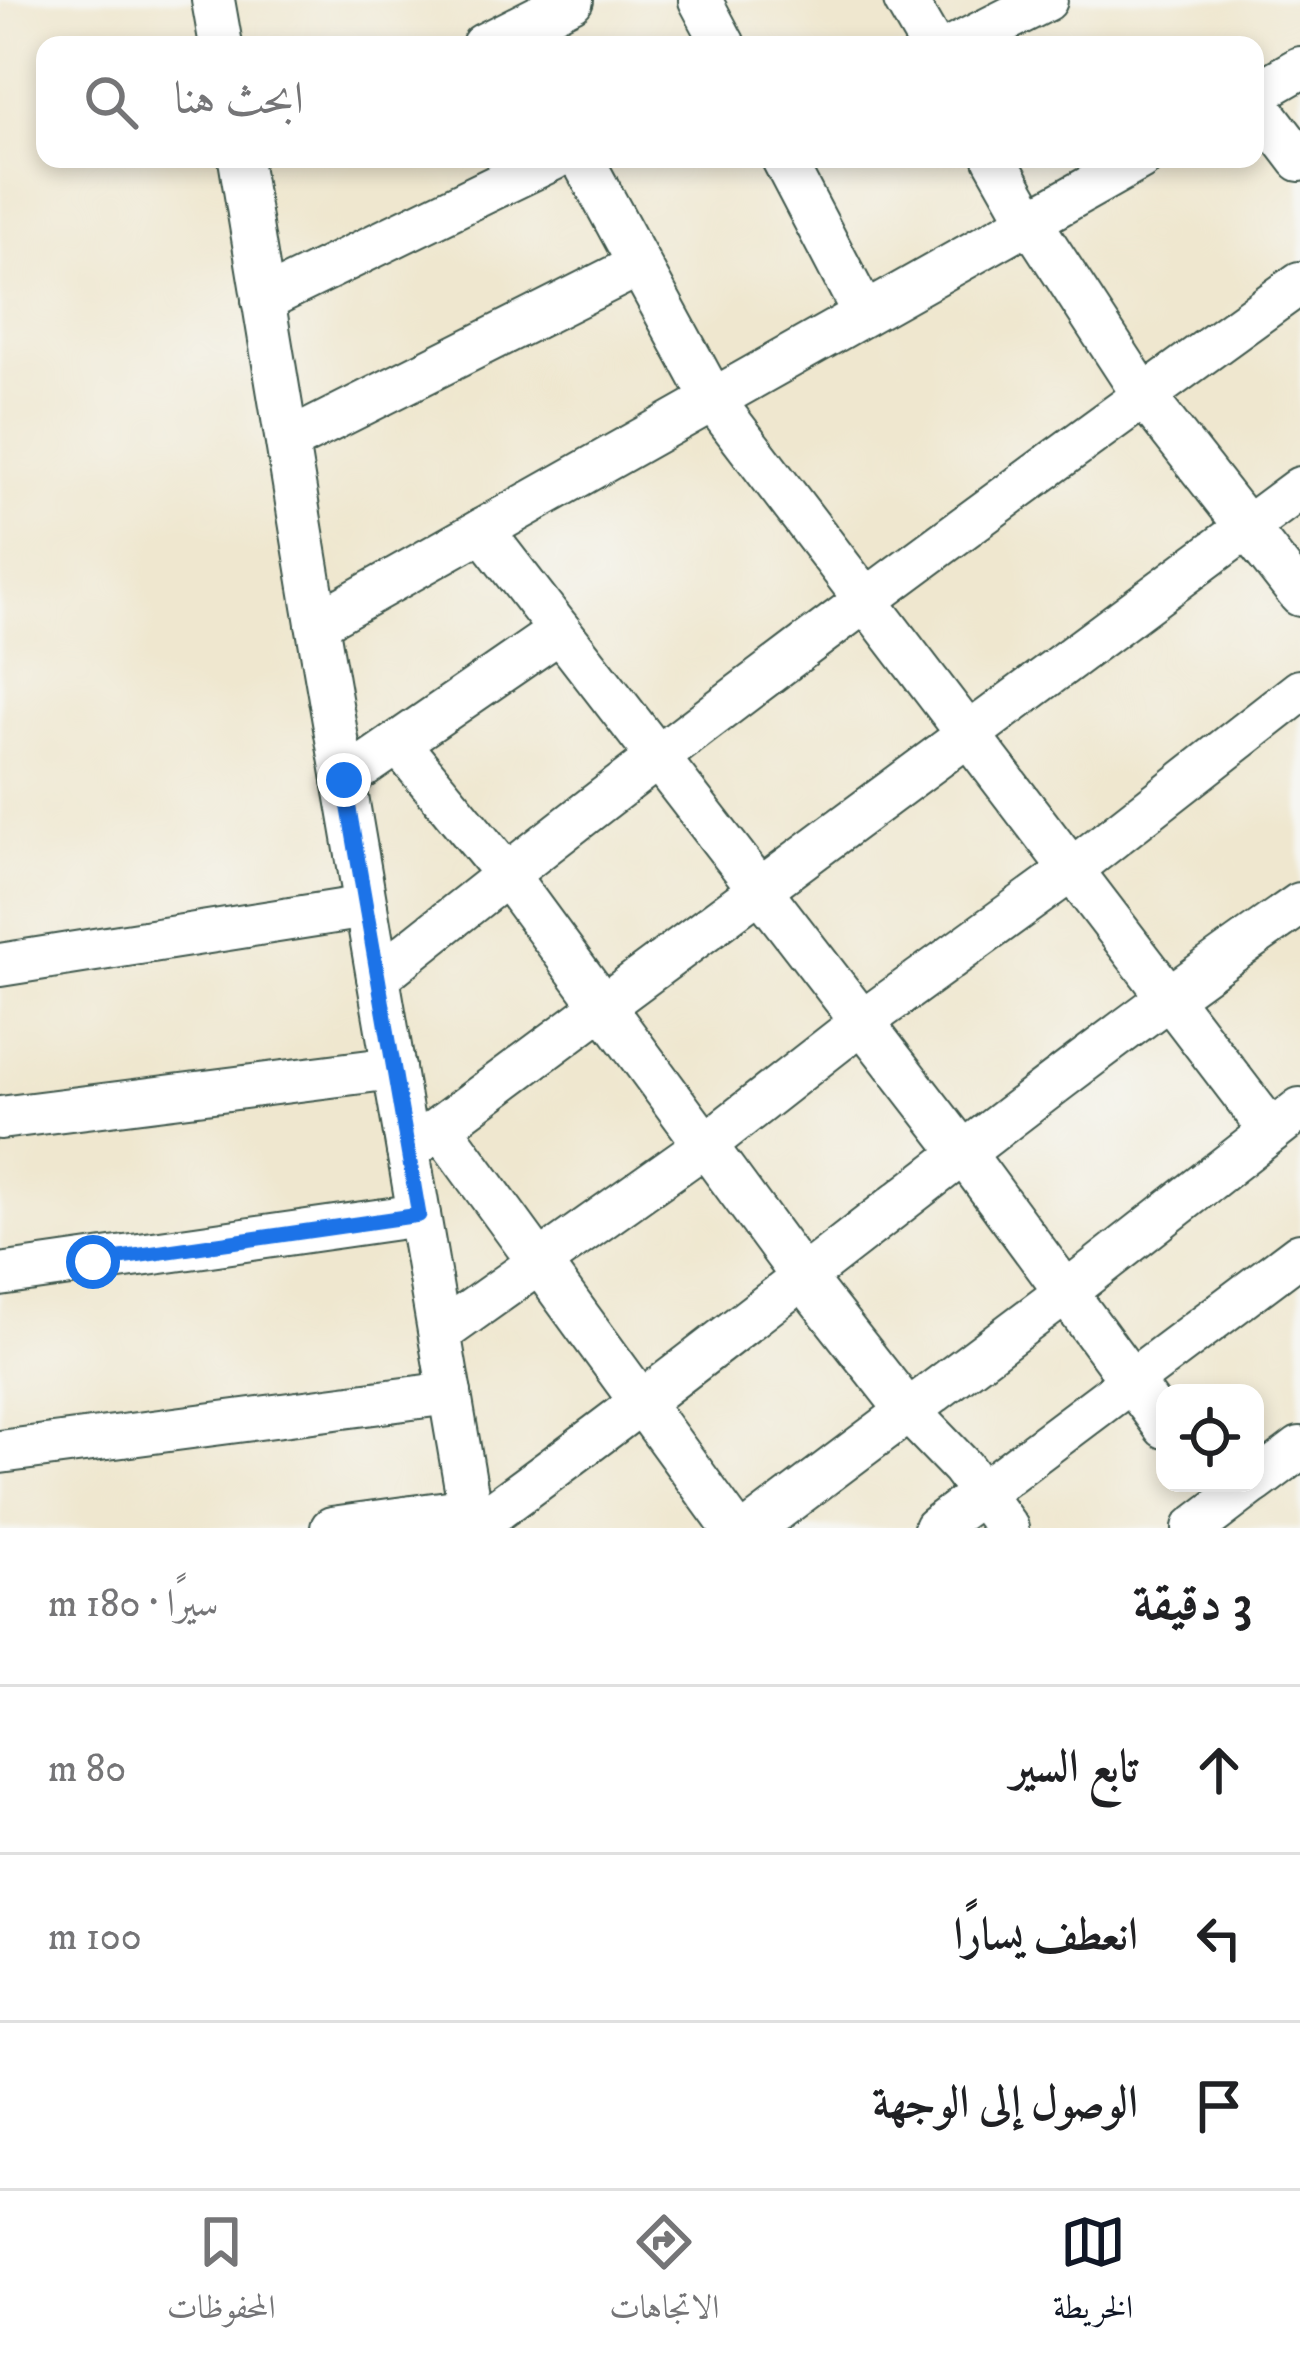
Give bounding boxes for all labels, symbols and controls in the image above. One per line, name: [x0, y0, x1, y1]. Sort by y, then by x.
search box: [36, 36, 1264, 168]
icon: search: [78, 69, 144, 135]
text: ابحث هنا: [174, 72, 304, 128]
route end: [317, 753, 371, 807]
route start: [66, 1235, 120, 1289]
map controls: [1156, 1384, 1264, 1492]
button: locate: [1156, 1384, 1264, 1492]
text: 3 دقيقة: [1133, 1572, 1252, 1636]
text: سيرًا · 180 m: [48, 1580, 219, 1629]
icon: ahead: [1186, 1737, 1252, 1803]
text: تابع السير: [1011, 1740, 1138, 1796]
text: 80 m: [48, 1745, 126, 1794]
icon: left: [1186, 1905, 1252, 1971]
text: انعطف يسارًا: [954, 1908, 1138, 1964]
text: 100 m: [48, 1913, 142, 1962]
icon: arrive: [1186, 2073, 1252, 2139]
text: الوصول إلى الوجهة: [872, 2076, 1138, 2132]
tab: المحفوظات: [167, 2209, 276, 2339]
tab: الاتجاهات: [609, 2209, 719, 2339]
tab: الخريطة: [1053, 2209, 1133, 2339]

